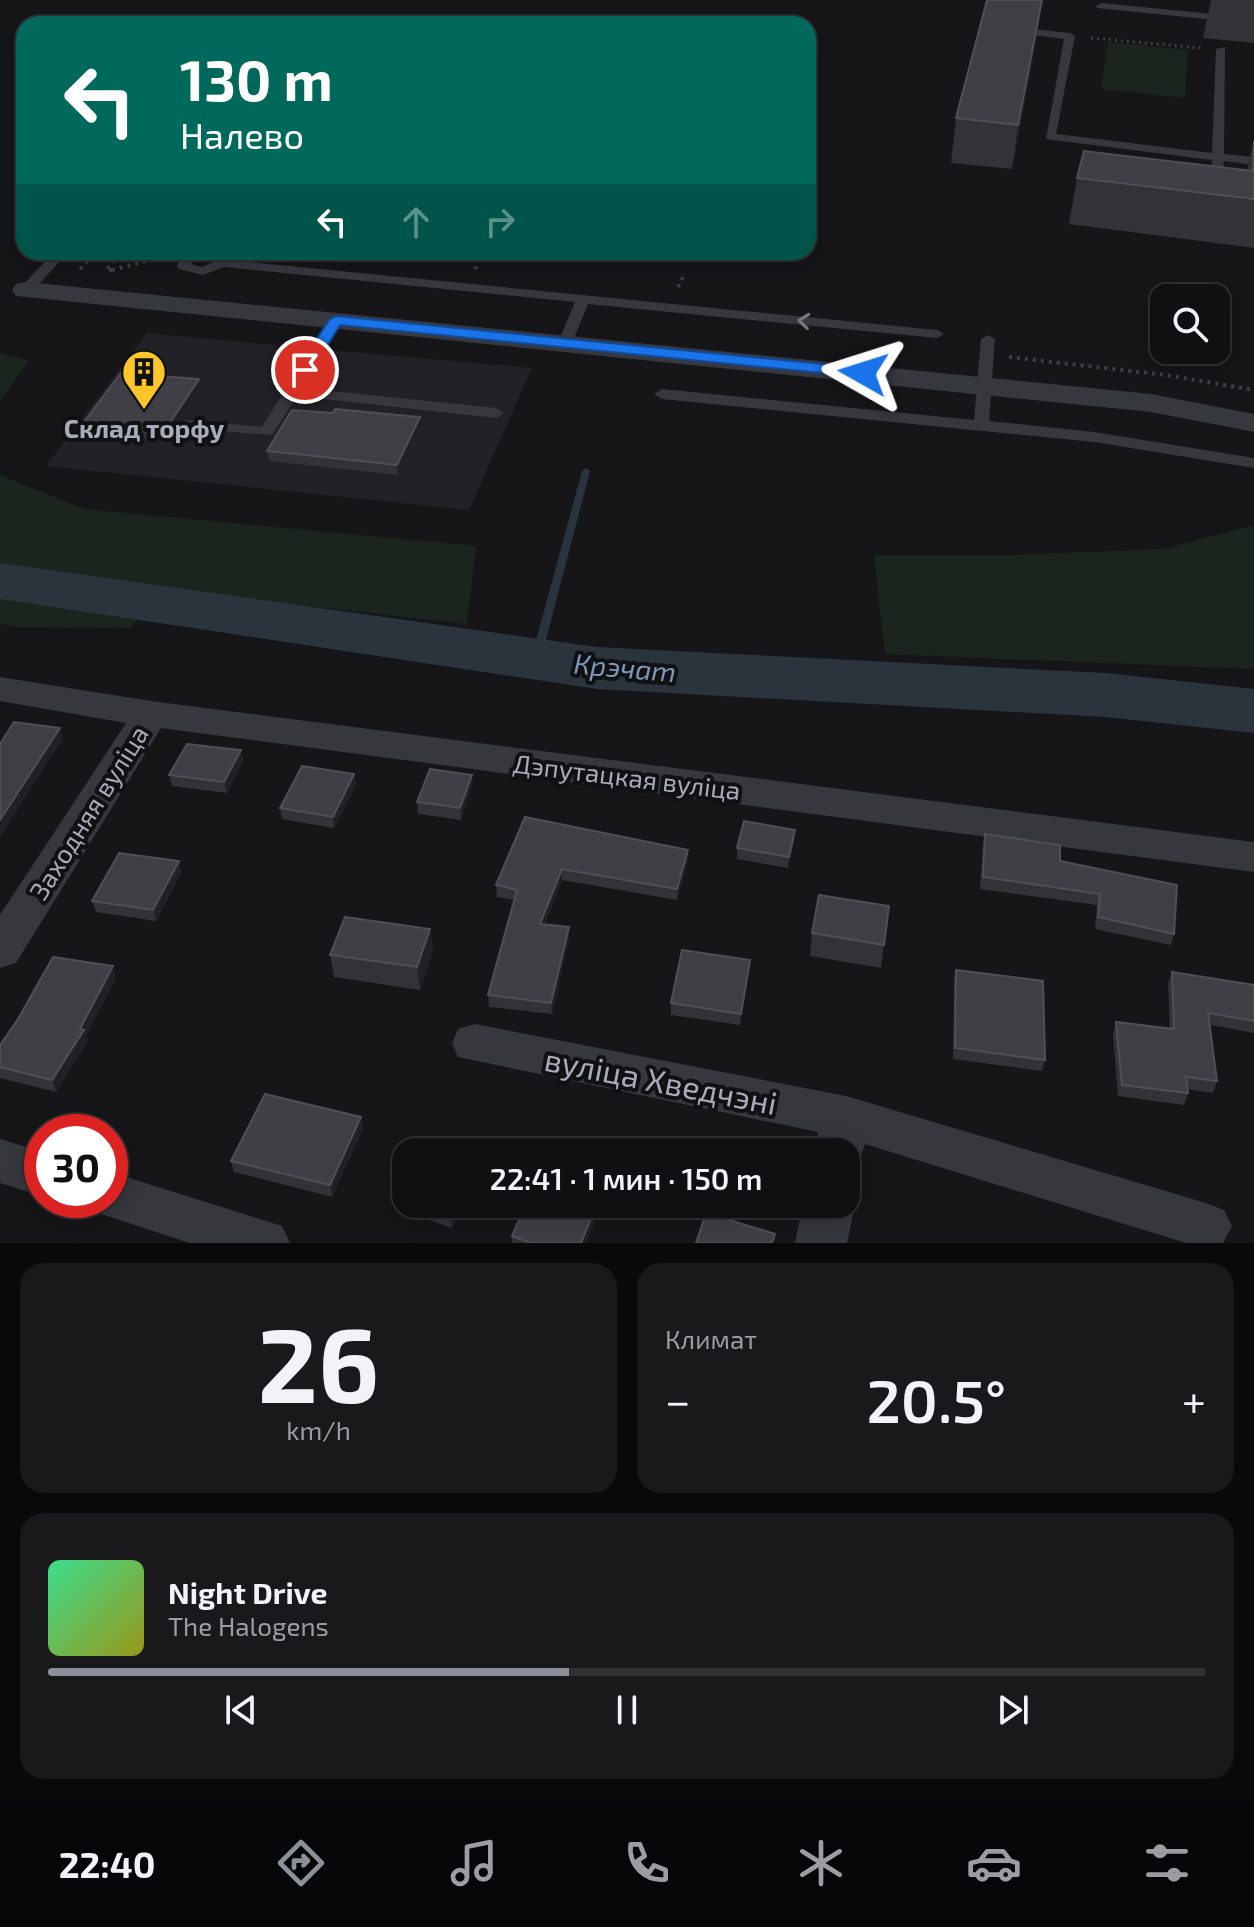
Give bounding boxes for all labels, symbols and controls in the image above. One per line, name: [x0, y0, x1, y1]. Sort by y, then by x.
text: 130 m: [180, 45, 333, 112]
icon: left: [48, 48, 152, 152]
text: Налево: [180, 113, 304, 156]
icon: left: [310, 200, 354, 244]
icon: ahead: [394, 200, 438, 244]
icon: right: [478, 200, 522, 244]
map controls: [1150, 284, 1230, 364]
button: search: [1150, 284, 1230, 364]
one-way arrow: [797, 313, 810, 330]
position arrow: [821, 331, 905, 415]
pin: [271, 336, 339, 404]
building icon: Склад торфу: [120, 348, 168, 411]
icon: arrive: [283, 348, 327, 392]
place label: Склад торфу: [64, 412, 225, 443]
water label: Крэчат: [572, 646, 678, 688]
street label: Заходняя вуліца: [22, 719, 155, 905]
street label: Дэпутацкая вуліца: [511, 747, 742, 806]
street label: вуліца Хведчэні: [541, 1039, 780, 1122]
speed limit sign: 30: [24, 1114, 128, 1218]
text: 22:41 · 1 мин · 150 m: [490, 1160, 762, 1196]
text: 26: [258, 1299, 379, 1424]
text: Климат: [665, 1323, 757, 1354]
text: 20.5°: [866, 1363, 1006, 1435]
text: −: [665, 1373, 691, 1426]
text: +: [1182, 1373, 1206, 1426]
text: km/h: [286, 1414, 351, 1445]
text: Night Drive: [168, 1574, 327, 1610]
text: The Halogens: [168, 1610, 329, 1641]
icon: previous: [219, 1688, 263, 1732]
icon: pause: [605, 1688, 649, 1732]
icon: next: [991, 1688, 1035, 1732]
icon: directions: [273, 1835, 329, 1891]
icon: music: [446, 1835, 502, 1891]
icon: phone: [619, 1835, 675, 1891]
icon: climate: [793, 1835, 849, 1891]
icon: car: [966, 1835, 1022, 1891]
icon: filters: [1139, 1835, 1195, 1891]
text: 22:40: [59, 1842, 155, 1885]

